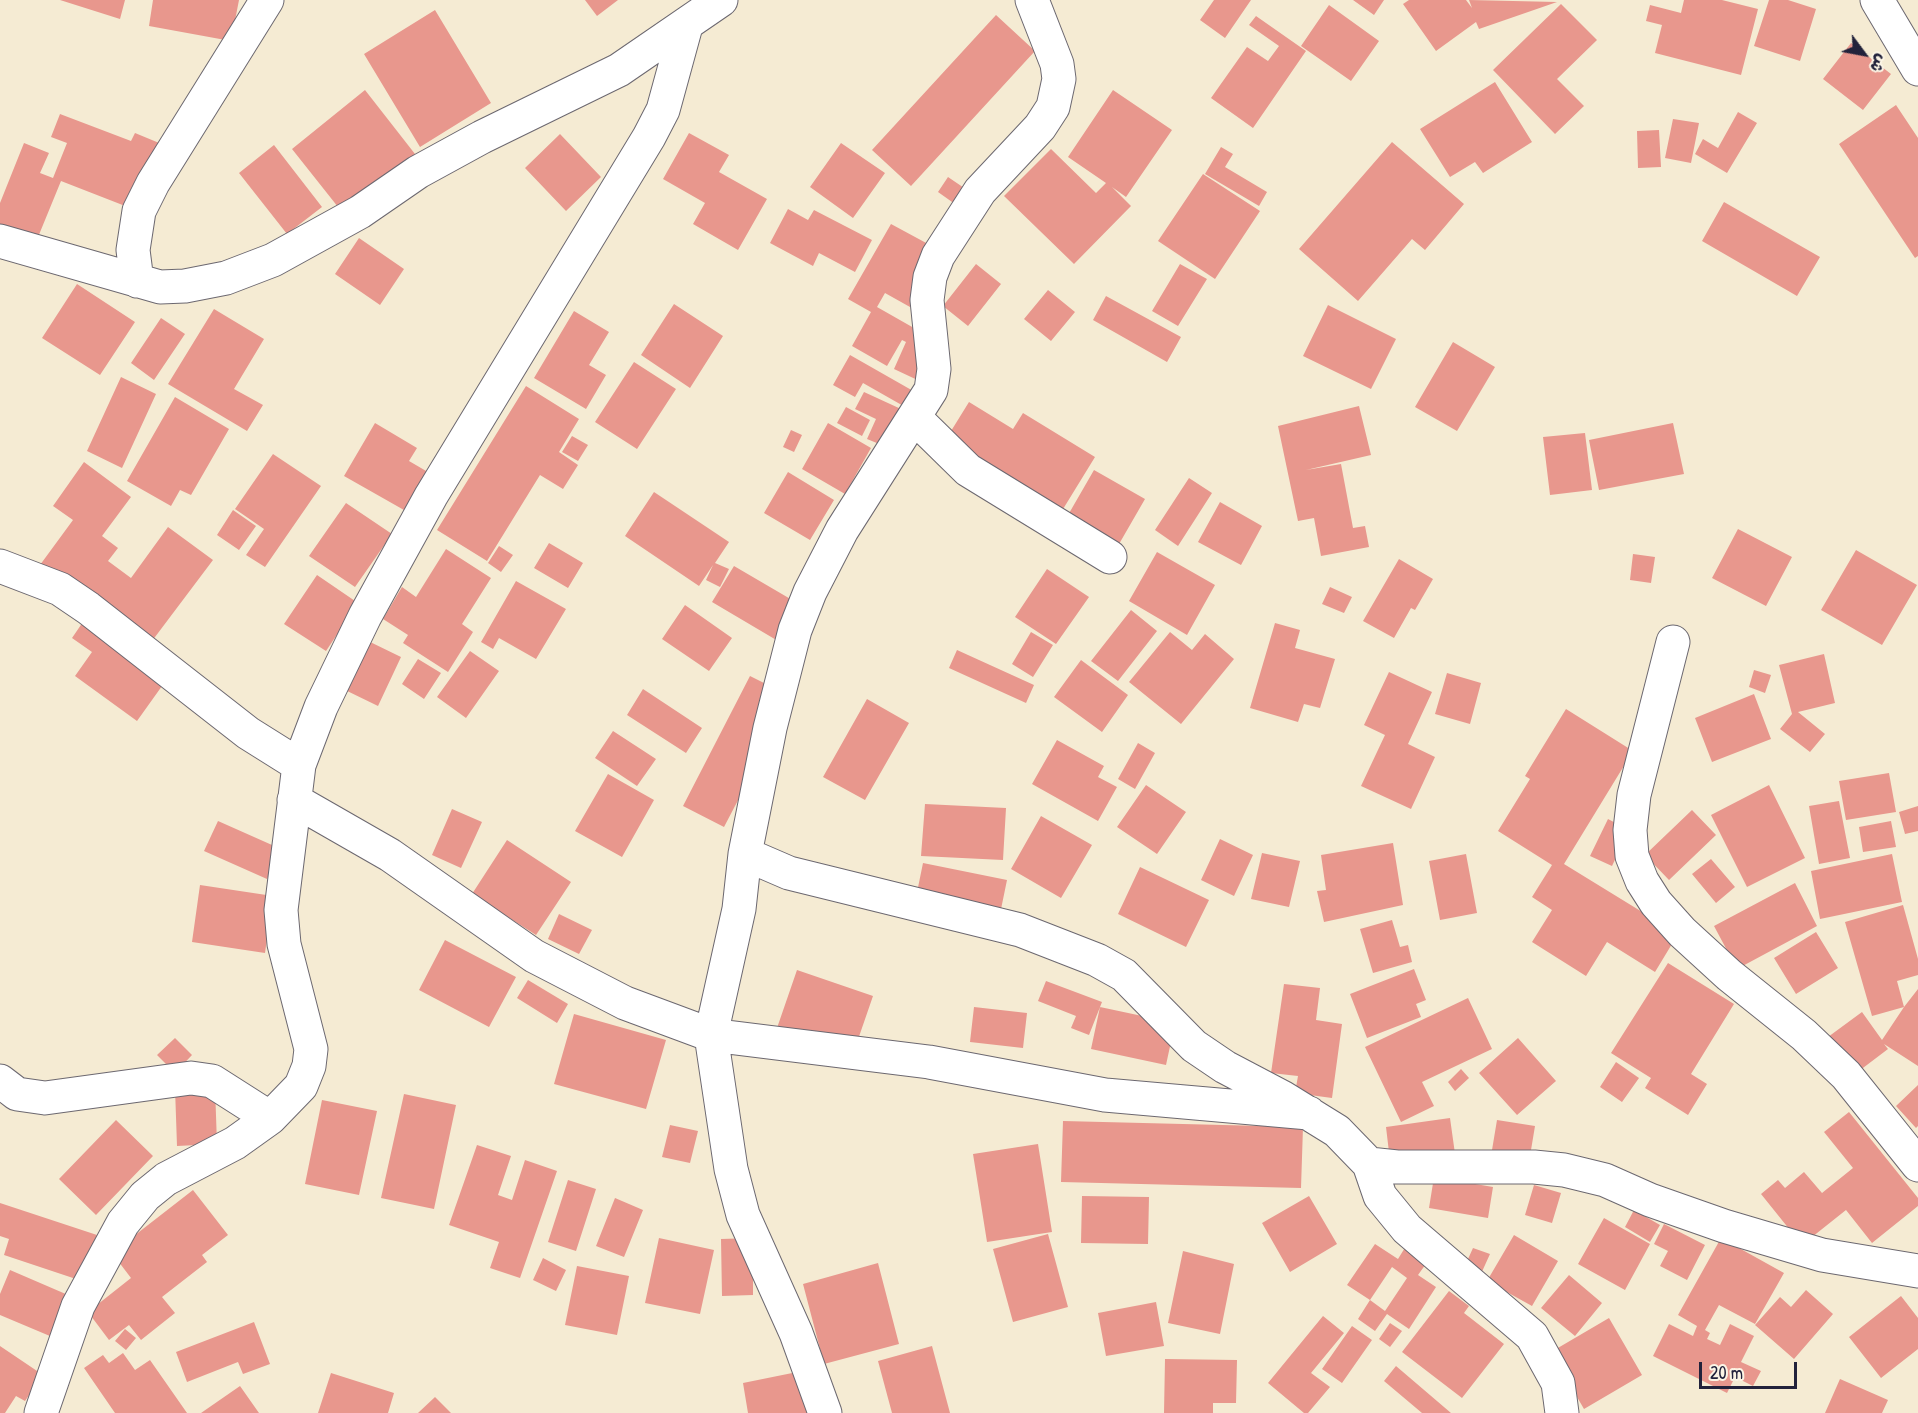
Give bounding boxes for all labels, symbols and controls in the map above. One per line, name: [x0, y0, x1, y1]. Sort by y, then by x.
north arrow: [1834, 24, 1894, 84]
text: ش: [1865, 50, 1893, 77]
scale bar: [1702, 1350, 1800, 1388]
text: 20 m: [1710, 1360, 1743, 1385]

